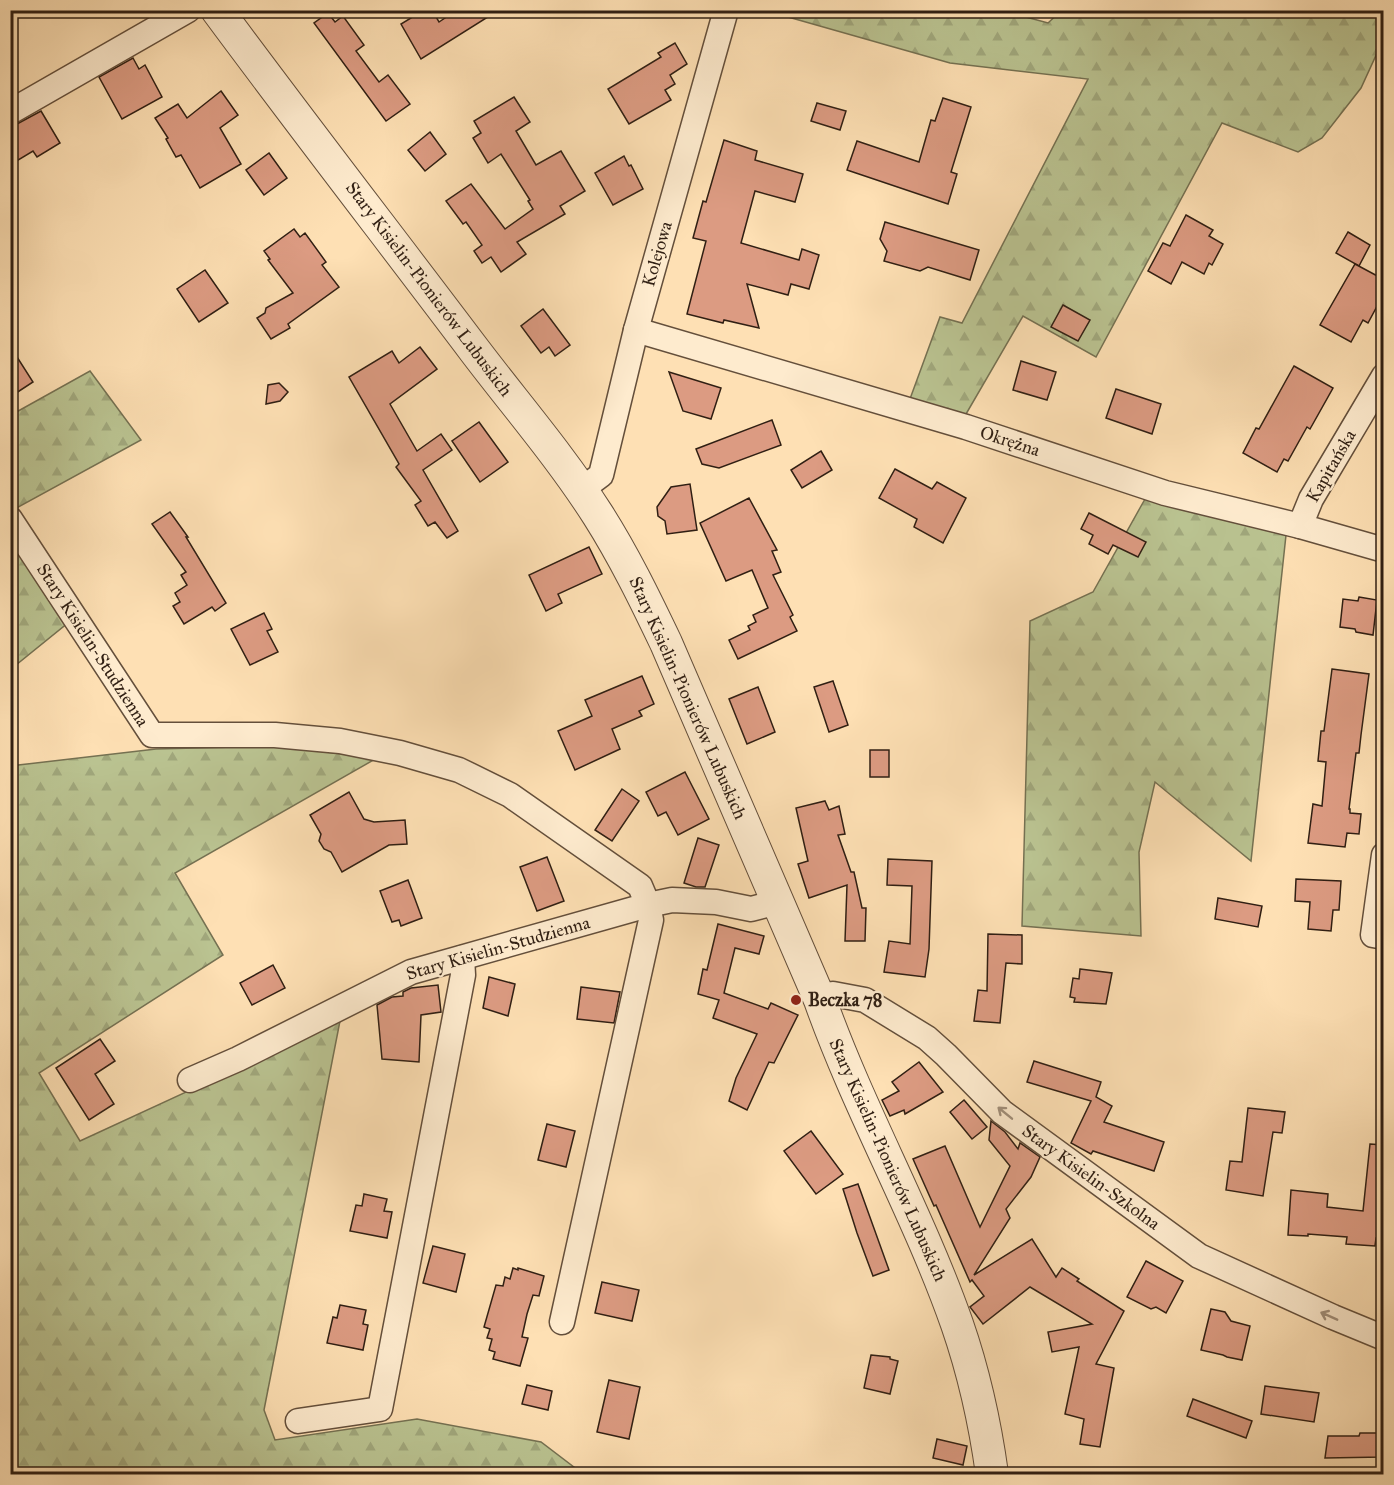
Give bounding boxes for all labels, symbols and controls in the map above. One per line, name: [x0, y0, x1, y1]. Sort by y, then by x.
street label: Stary Kisielin-Pionierów Lubuskich: [341, 177, 517, 401]
street label: Kolejowa: [637, 218, 677, 289]
street label: Okrężna: [977, 421, 1043, 461]
street label: Kapitańska: [1301, 425, 1361, 506]
street label: Stary Kisielin-Studzienna: [32, 559, 154, 731]
street label: Stary Kisielin-Pionierów Lubuskich: [624, 573, 752, 823]
street label: Stary Kisielin-Studzienna: [404, 911, 593, 985]
place label: Beczka 78: [808, 989, 882, 1011]
marker: Beczka 78: [789, 993, 803, 1007]
street label: Stary Kisielin-Pionierów Lubuskich: [824, 1035, 952, 1285]
one-way arrow: [997, 1107, 1013, 1120]
street label: Stary Kisielin-Szkolna: [1018, 1120, 1165, 1235]
one-way arrow: [1321, 1309, 1339, 1321]

